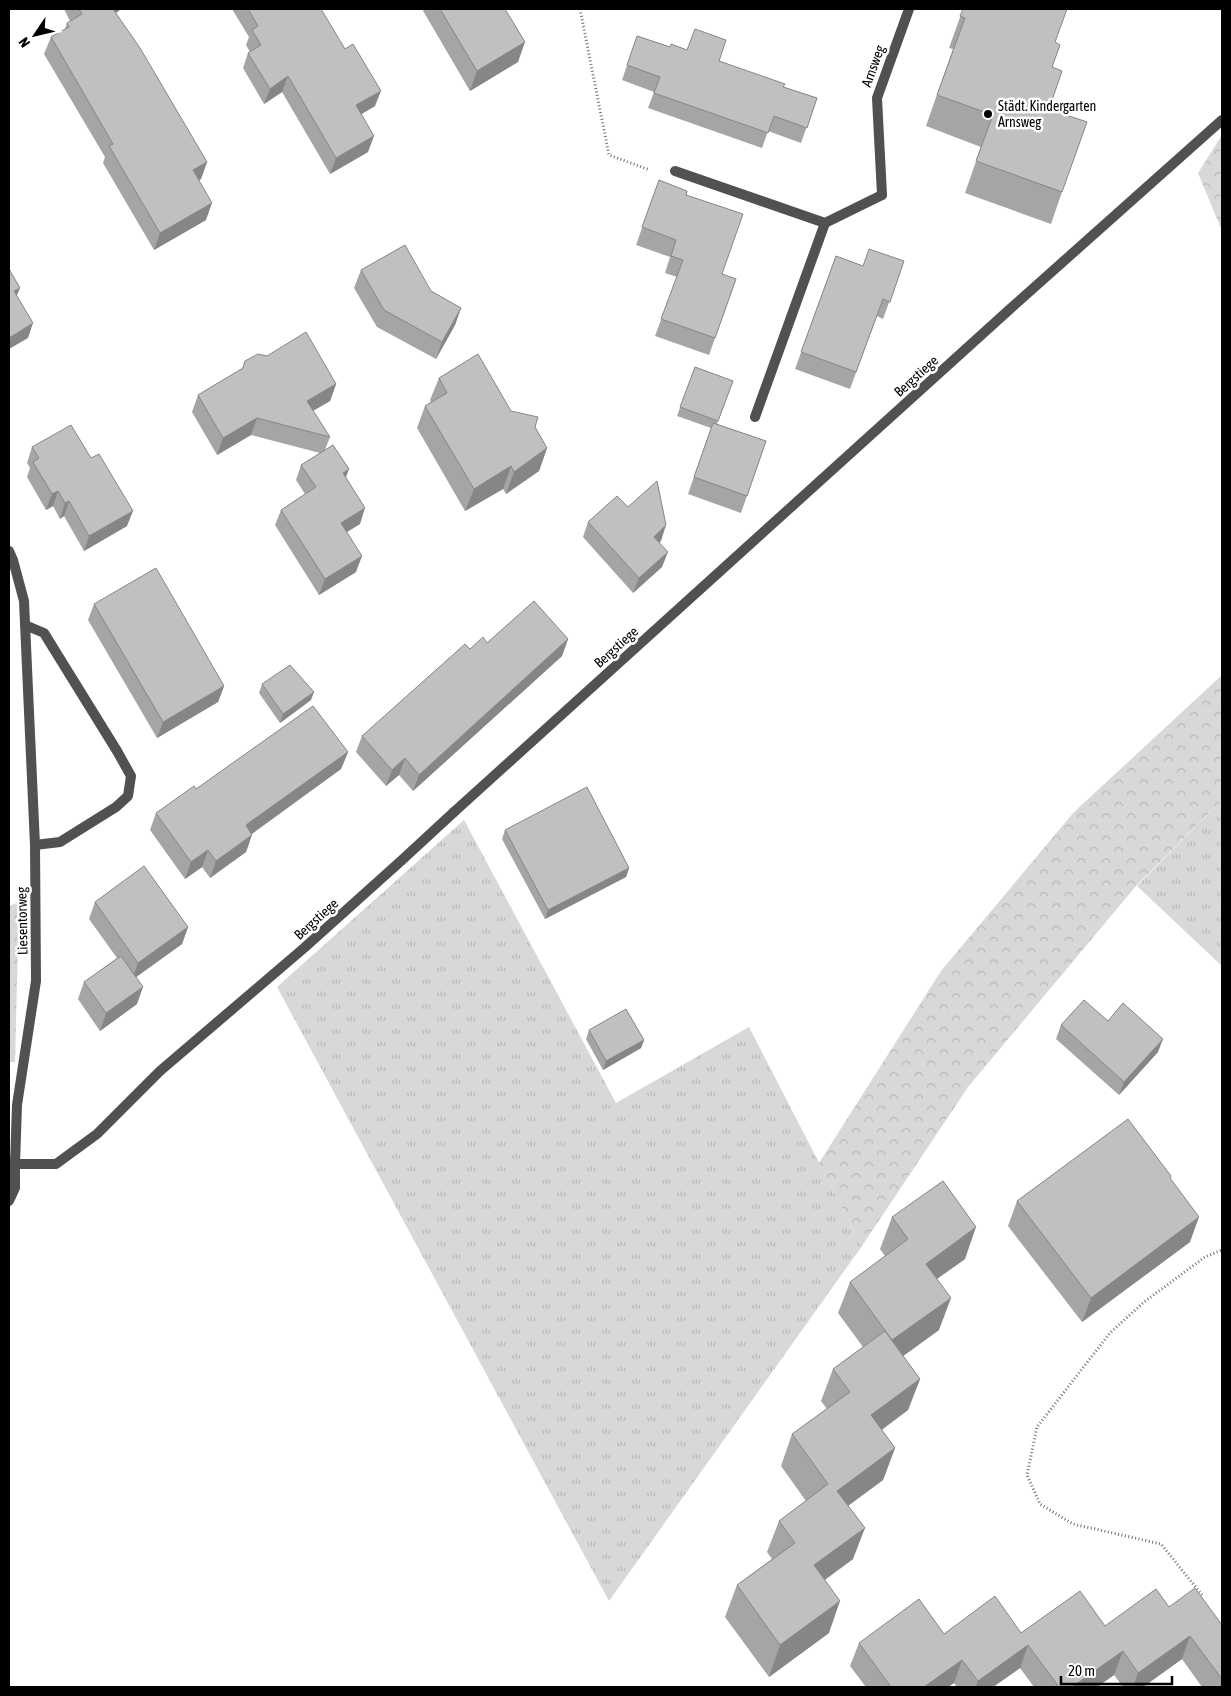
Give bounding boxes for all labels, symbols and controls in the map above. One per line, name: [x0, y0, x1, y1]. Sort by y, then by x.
north arrow: [10, 10, 60, 60]
text: N: [15, 34, 33, 50]
street label: Arnsweg: [858, 43, 888, 89]
place label: Städt. Kindergarten Arnsweg: [998, 98, 1096, 130]
marker: Städt. Kindergarten Arnsweg: [982, 108, 994, 120]
street label: Bergstiege: [891, 352, 941, 400]
street label: Bergstiege: [591, 623, 641, 671]
street label: Liesentorweg: [13, 887, 31, 955]
street label: Bergstiege: [291, 895, 341, 943]
scale bar: [1061, 1654, 1172, 1686]
text: 20 m: [1068, 1662, 1095, 1679]

